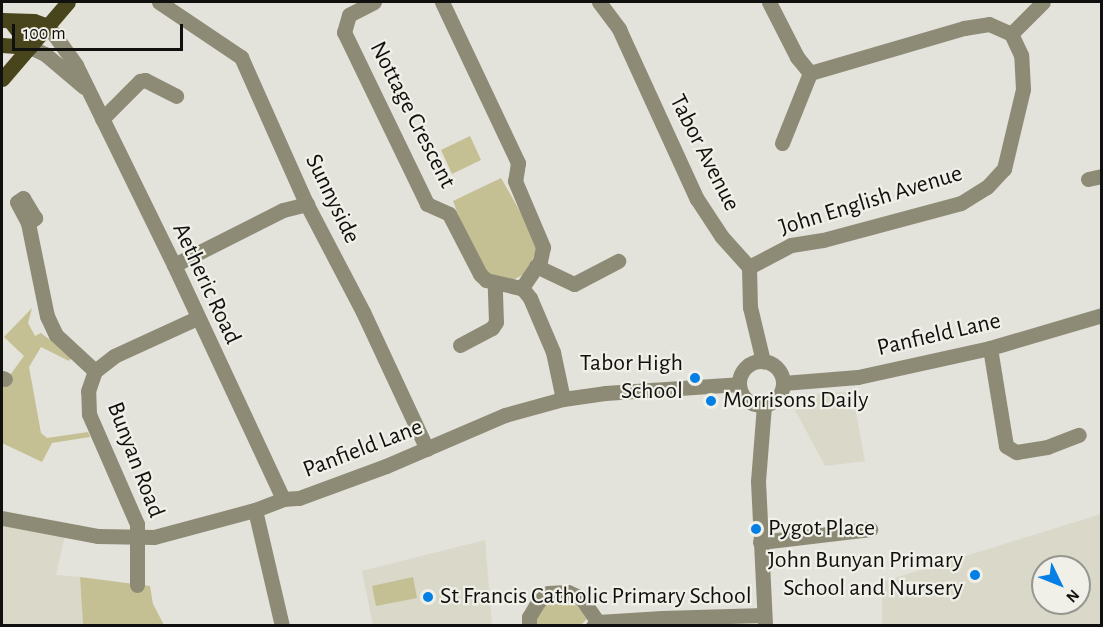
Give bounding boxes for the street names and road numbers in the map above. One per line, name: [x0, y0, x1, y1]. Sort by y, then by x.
street label: Nottage Crescent: [363, 37, 461, 193]
street label: Tabor Avenue: [662, 90, 746, 216]
street label: Sunnyside: [298, 150, 366, 248]
street label: John English Avenue: [776, 159, 966, 243]
street label: Aetheric Road: [165, 219, 247, 349]
street label: Panfield Lane: [874, 307, 1004, 363]
street label: Bunyan Road: [100, 398, 170, 522]
street label: Panfield Lane: [299, 413, 427, 485]

